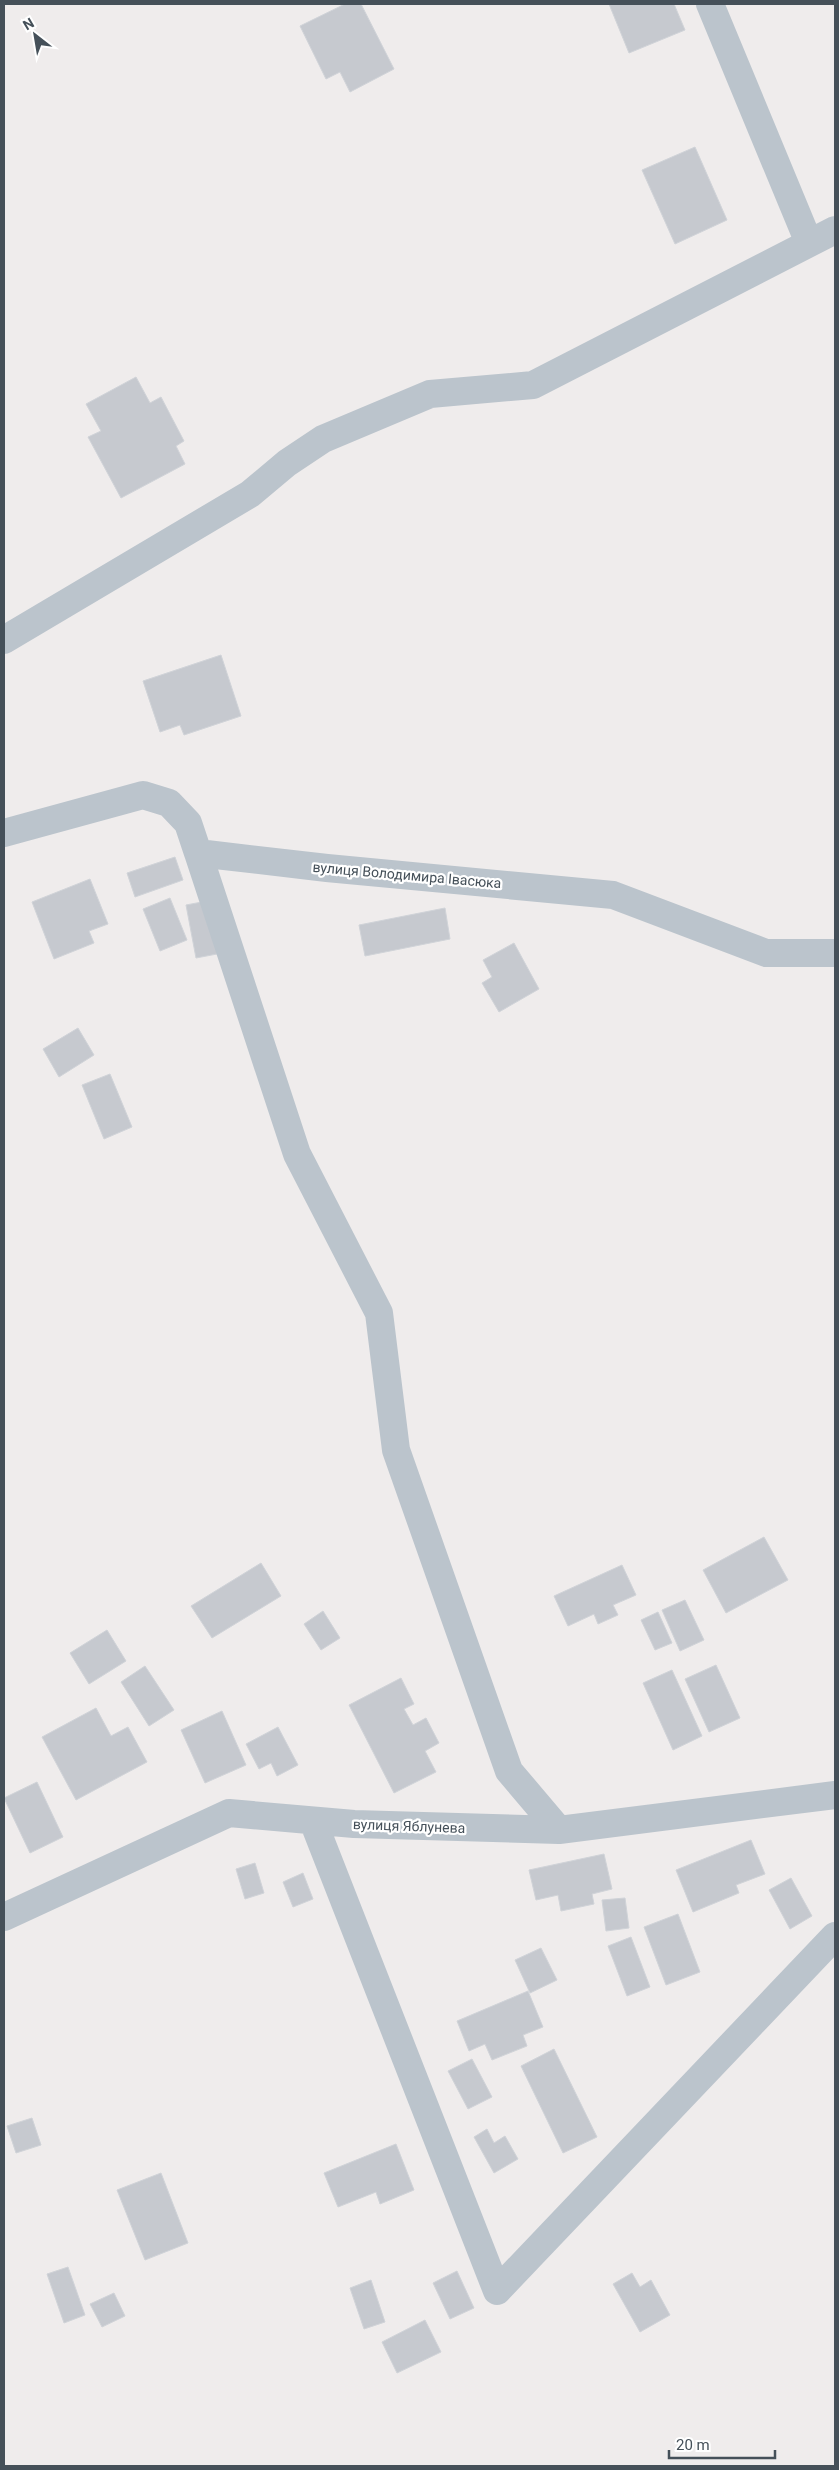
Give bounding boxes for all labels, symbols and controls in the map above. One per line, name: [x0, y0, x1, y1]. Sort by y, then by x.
north arrow: [10, 10, 60, 60]
text: N: [20, 14, 37, 33]
street label: вулиця Володимира Івасюка: [312, 859, 502, 891]
street label: вулиця Яблунева: [353, 1816, 465, 1836]
scale bar: [669, 2428, 775, 2460]
text: 20 m: [676, 2436, 710, 2454]

